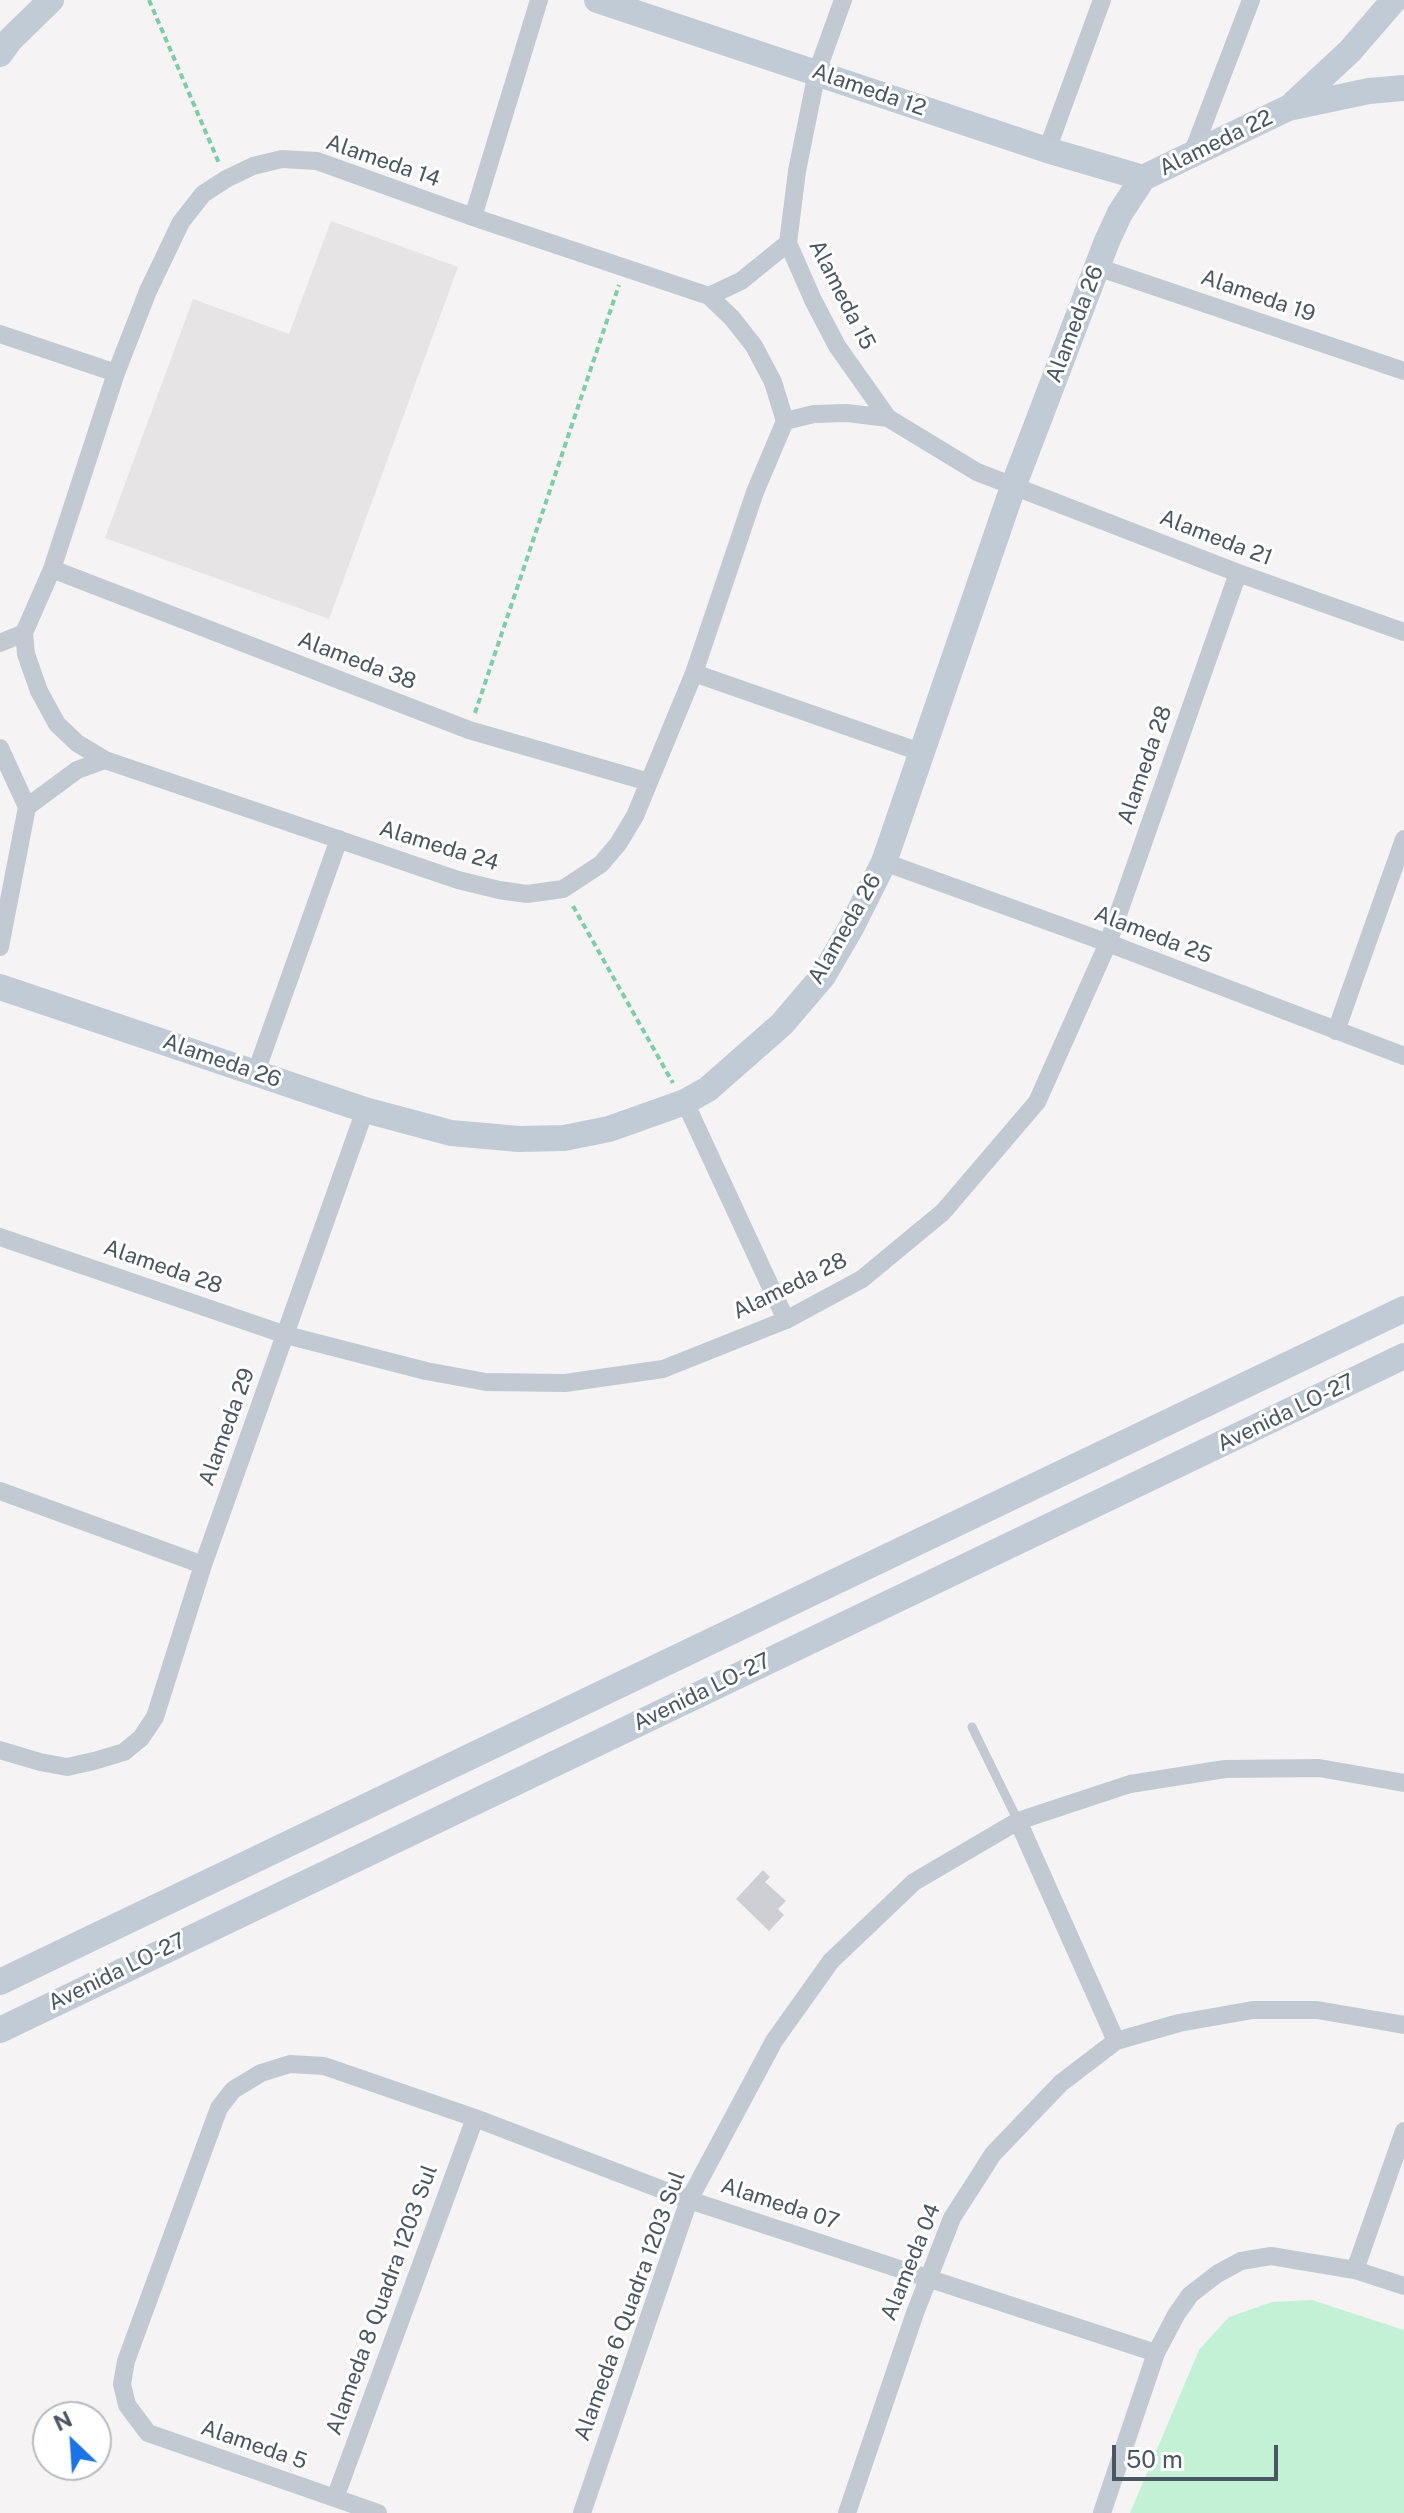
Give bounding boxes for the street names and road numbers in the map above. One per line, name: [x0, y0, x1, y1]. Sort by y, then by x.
street label: Alameda 12: [809, 58, 929, 122]
street label: Alameda 22: [1155, 104, 1277, 182]
street label: Alameda 14: [322, 129, 444, 193]
street label: Alameda 15: [803, 236, 881, 354]
street label: Alameda 26: [1041, 262, 1109, 386]
street label: Alameda 19: [1197, 264, 1319, 328]
street label: Alameda 21: [1156, 504, 1276, 572]
street label: Alameda 38: [294, 626, 420, 696]
street label: Alameda 28: [1112, 702, 1178, 828]
street label: Alameda 24: [376, 815, 502, 877]
street label: Alameda 26: [803, 869, 887, 989]
street label: Alameda 25: [1091, 901, 1215, 969]
street label: Alameda 26: [159, 1028, 285, 1094]
street label: Alameda 28: [100, 1234, 226, 1300]
street label: Alameda 28: [729, 1247, 851, 1325]
street label: Alameda 29: [194, 1365, 260, 1489]
street label: Avenida LO-27: [1213, 1368, 1359, 1458]
street label: Avenida LO-27: [629, 1647, 775, 1737]
street label: Avenida LO-27: [44, 1927, 190, 2017]
street label: Alameda 8 Quadra 1203 Sul: [321, 2161, 443, 2439]
street label: Alameda 6 Quadra 1203 Sul: [569, 2168, 691, 2444]
street label: Alameda 07: [718, 2172, 842, 2236]
street label: Alameda 04: [876, 2200, 946, 2324]
street label: Alameda 5: [197, 2415, 311, 2475]

